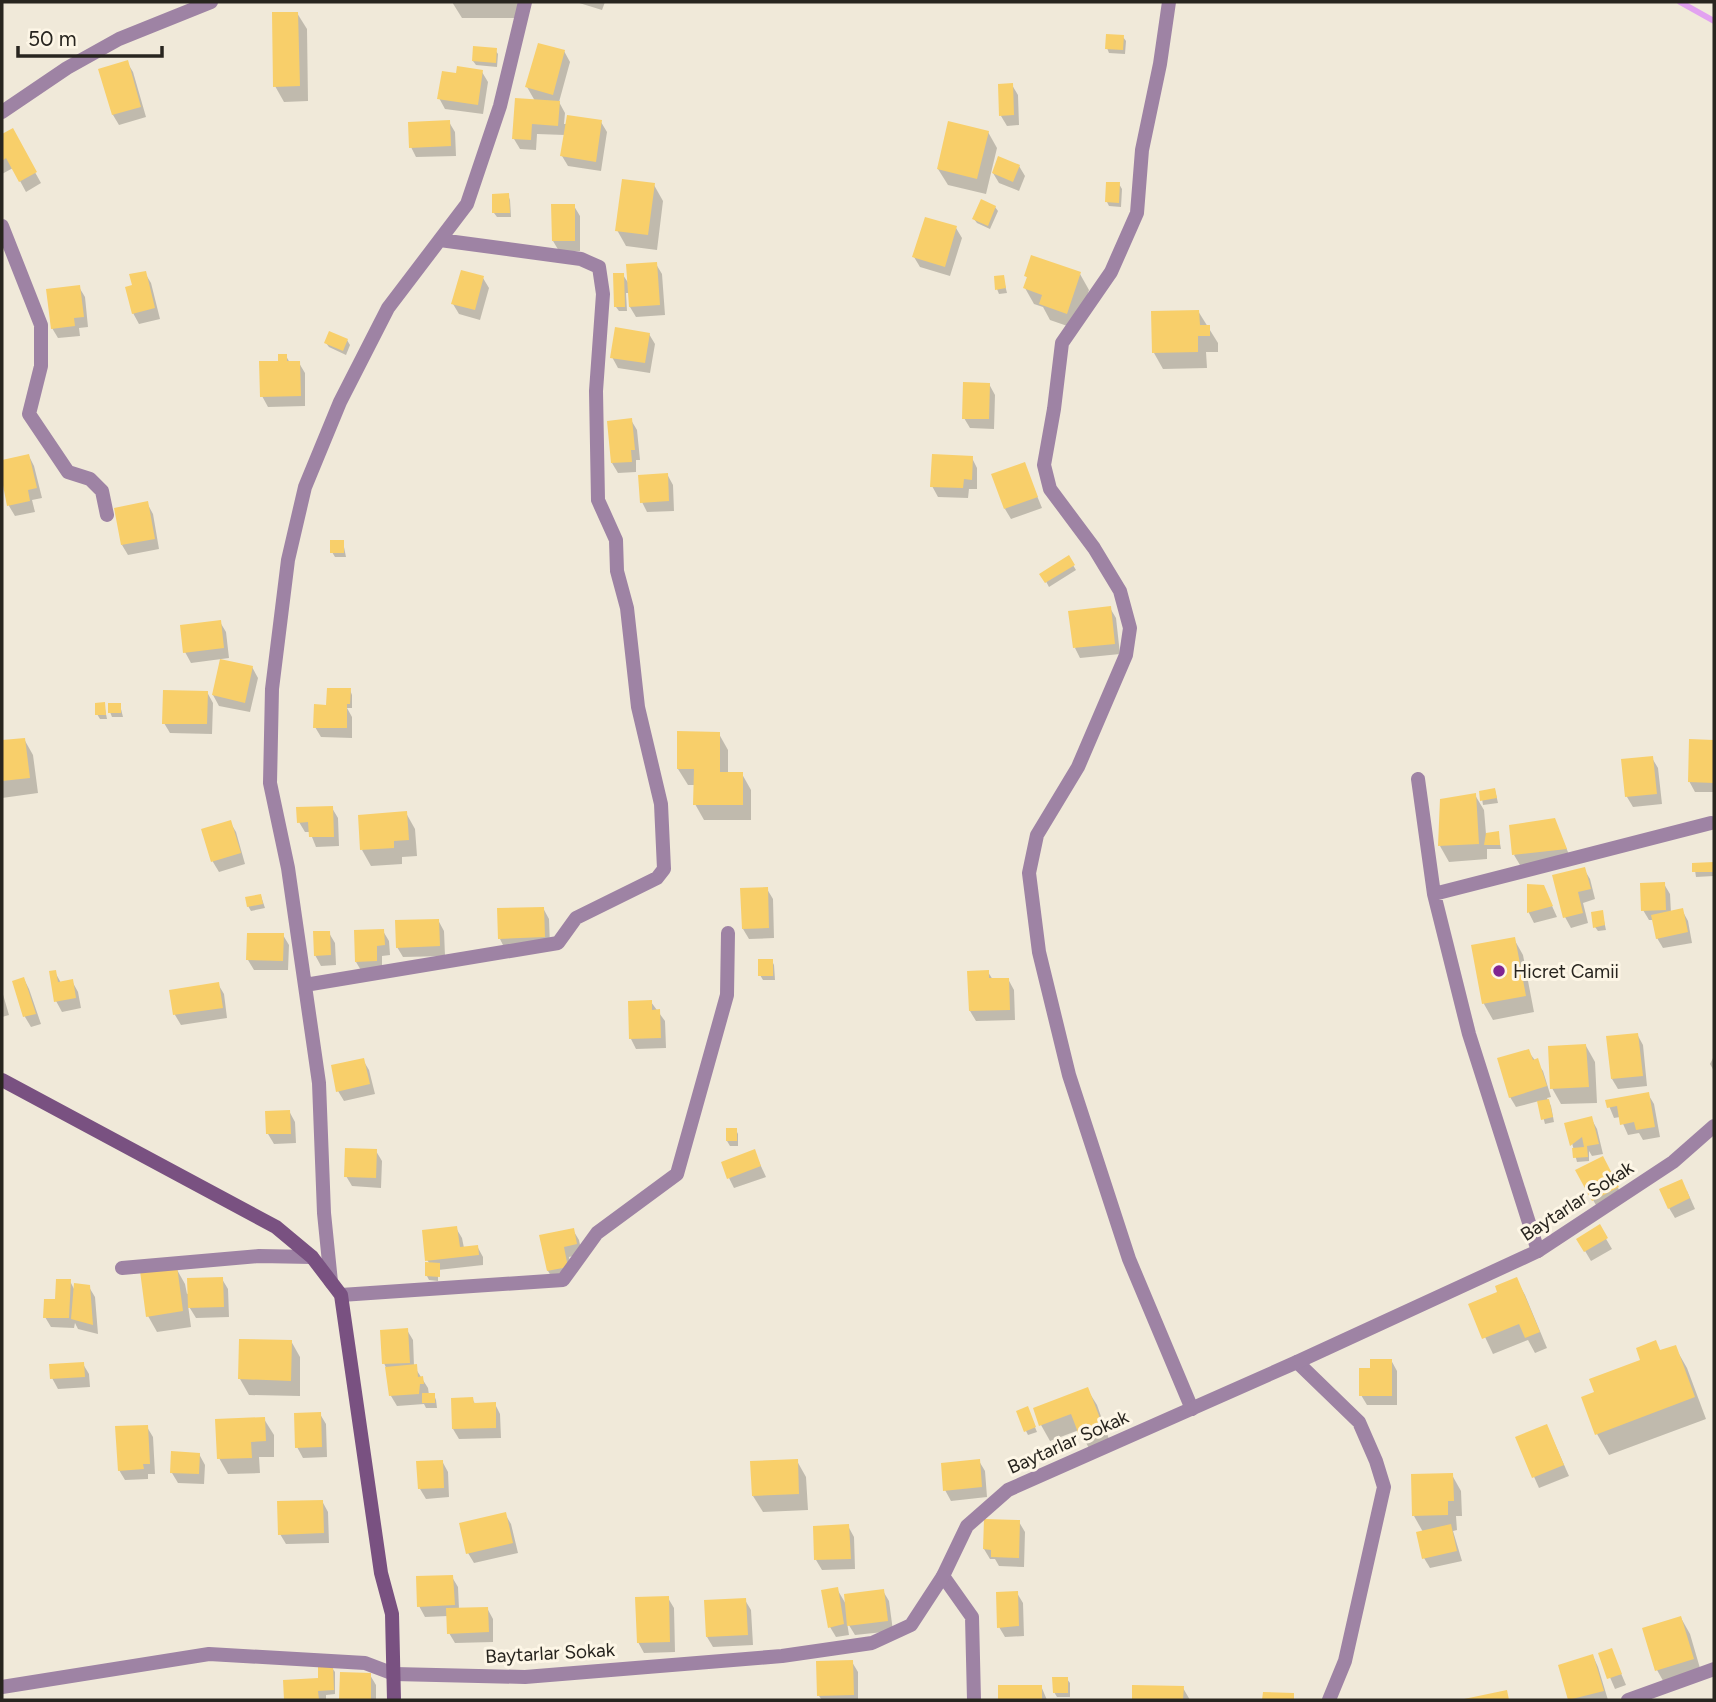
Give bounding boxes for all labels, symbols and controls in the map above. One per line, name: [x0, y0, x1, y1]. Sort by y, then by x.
scale bar: [18, 14, 161, 58]
text: 50 m: [28, 26, 77, 51]
place label: Hicret Camii: [1513, 960, 1619, 983]
marker: Hicret Camii: [1491, 963, 1507, 979]
street label: Baytarlar Sokak: [1516, 1156, 1638, 1246]
street label: Baytarlar Sokak: [1004, 1405, 1133, 1479]
street label: Baytarlar Sokak: [484, 1638, 616, 1668]

